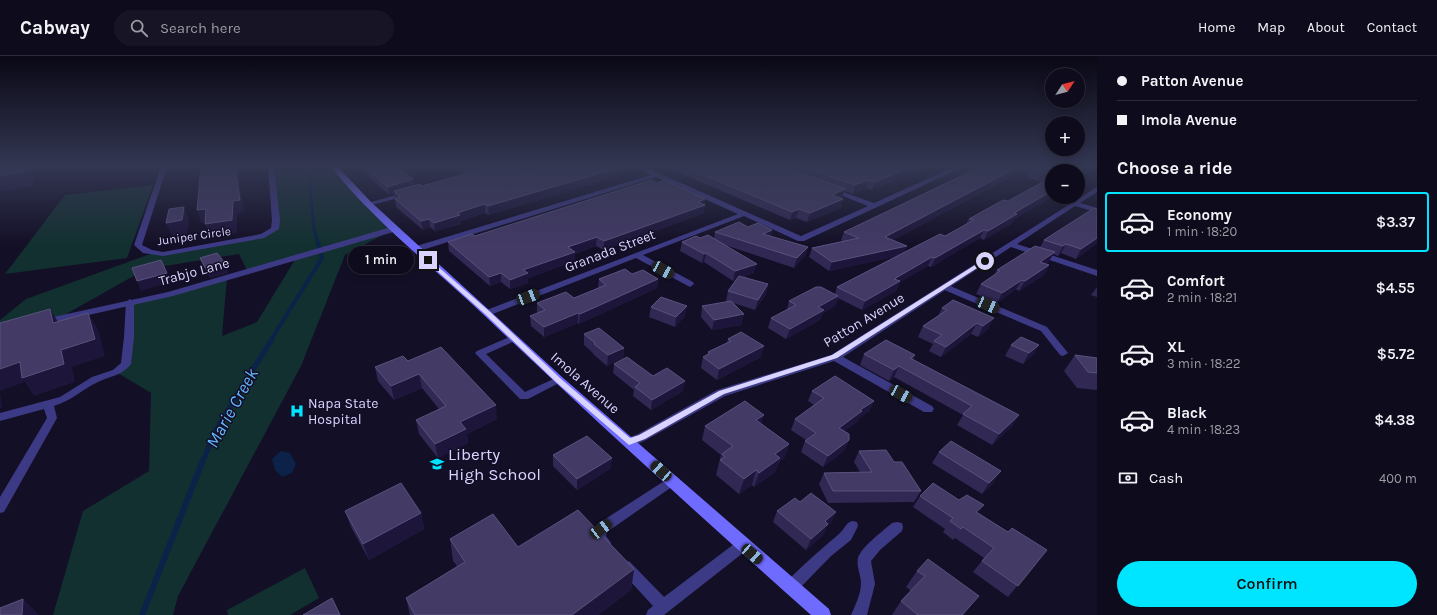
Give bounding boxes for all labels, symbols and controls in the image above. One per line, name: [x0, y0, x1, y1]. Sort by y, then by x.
search box: [114, 10, 394, 46]
text: Cabway: [20, 17, 90, 39]
icon: search: [128, 17, 150, 39]
text: Search here: [160, 19, 241, 37]
text: Home: [1198, 19, 1235, 36]
text: Map: [1257, 19, 1285, 36]
text: About: [1307, 19, 1345, 36]
text: Contact: [1367, 19, 1417, 36]
north arrow: [1045, 68, 1085, 108]
map controls: [1045, 68, 1085, 204]
text: Patton Avenue: [1141, 72, 1243, 90]
text: Imola Avenue: [1141, 111, 1237, 129]
button: +: [1045, 116, 1085, 156]
text: Choose a ride: [1117, 157, 1232, 179]
button: −: [1045, 164, 1085, 204]
icon: car: [1119, 204, 1155, 240]
text: Economy: [1167, 206, 1232, 224]
text: $3.37: [1376, 213, 1415, 231]
street label: Juniper Circle: [156, 224, 232, 248]
text: 1 min · 18:20: [1167, 224, 1237, 239]
street label: Granada Street: [562, 226, 658, 276]
callout: 1 min: [348, 246, 414, 274]
route end: [419, 251, 437, 269]
text: 1 min: [365, 252, 397, 267]
route start: [976, 252, 994, 270]
street label: Trabjo Lane: [157, 254, 231, 290]
car: [650, 259, 676, 281]
icon: car: [1119, 270, 1155, 306]
text: Comfort: [1167, 272, 1225, 290]
text: $4.55: [1376, 279, 1415, 297]
car: [515, 287, 541, 307]
street label: Patton Avenue: [820, 289, 908, 351]
text: 2 min · 18:21: [1167, 290, 1237, 305]
car: [975, 295, 1001, 315]
icon: car: [1119, 336, 1155, 372]
text: XL: [1167, 338, 1185, 356]
text: $5.72: [1377, 345, 1415, 363]
street label: Imola Avenue: [547, 348, 623, 418]
text: 3 min · 18:22: [1167, 356, 1241, 371]
water label: Marie Creek: [201, 363, 263, 452]
car: [888, 383, 914, 405]
place label: Napa State Hospital: [308, 395, 378, 428]
icon: car: [1119, 402, 1155, 438]
hospital icon: Napa State Hospital: [289, 403, 305, 419]
text: Black: [1167, 404, 1207, 422]
text: $4.38: [1374, 411, 1415, 429]
text: 4 min · 18:23: [1167, 422, 1240, 437]
place label: Liberty High School: [448, 444, 541, 484]
school or university icon: Liberty High School: [429, 456, 445, 472]
car: [648, 459, 674, 483]
icon: cash: [1117, 467, 1139, 489]
text: Cash: [1149, 469, 1183, 487]
text: 400 m: [1379, 471, 1417, 486]
car: [588, 517, 614, 541]
car: [739, 542, 765, 566]
button: Confirm: [1117, 561, 1417, 607]

